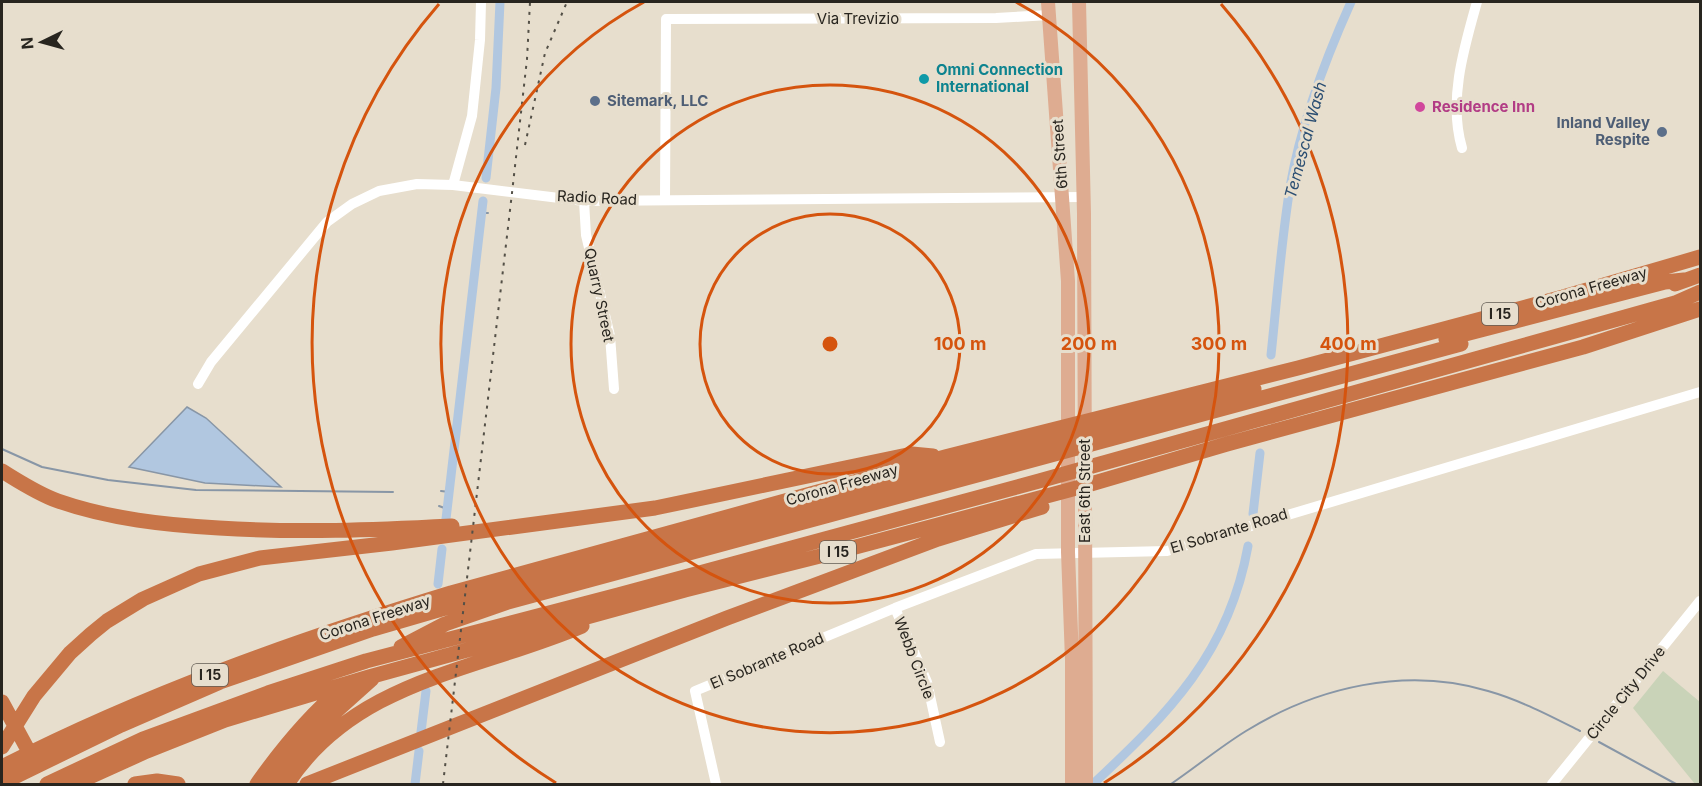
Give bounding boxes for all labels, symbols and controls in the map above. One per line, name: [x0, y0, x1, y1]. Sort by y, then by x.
street label: Via Trevizio: [817, 9, 899, 28]
north arrow: [12, 12, 72, 72]
text: N: [17, 36, 38, 50]
place label: Omni Connection International: [936, 60, 1063, 96]
marker: Omni Connection International: [917, 72, 931, 86]
water label: Temescal Wash: [1280, 79, 1330, 201]
place label: Sitemark, LLC: [607, 91, 708, 110]
marker: Sitemark, LLC: [588, 94, 602, 108]
place label: Residence Inn: [1432, 97, 1535, 116]
marker: Residence Inn: [1413, 100, 1427, 114]
place label: Inland Valley Respite: [1556, 113, 1650, 149]
street label: 6th Street: [1048, 119, 1071, 189]
marker: Inland Valley Respite: [1655, 125, 1669, 139]
street label: Radio Road: [556, 186, 638, 209]
street label: Quarry Street: [580, 246, 619, 344]
street label: Corona Freeway: [1533, 262, 1650, 313]
road number: I 15: [1482, 303, 1518, 325]
text: 100 m: [934, 333, 986, 354]
text: 200 m: [1061, 333, 1117, 354]
text: 300 m: [1191, 333, 1247, 354]
text: 400 m: [1319, 333, 1377, 354]
centre of rings: [820, 334, 840, 354]
street label: East 6th Street: [1075, 439, 1094, 543]
street label: Corona Freeway: [784, 459, 901, 510]
street label: El Sobrante Road: [1168, 504, 1290, 557]
road number: I 15: [820, 541, 856, 563]
street label: Corona Freeway: [317, 590, 433, 644]
street label: Webb Circle: [890, 614, 939, 702]
street label: El Sobrante Road: [707, 628, 826, 693]
street label: Circle City Drive: [1582, 642, 1669, 743]
road number: I 15: [192, 664, 228, 686]

